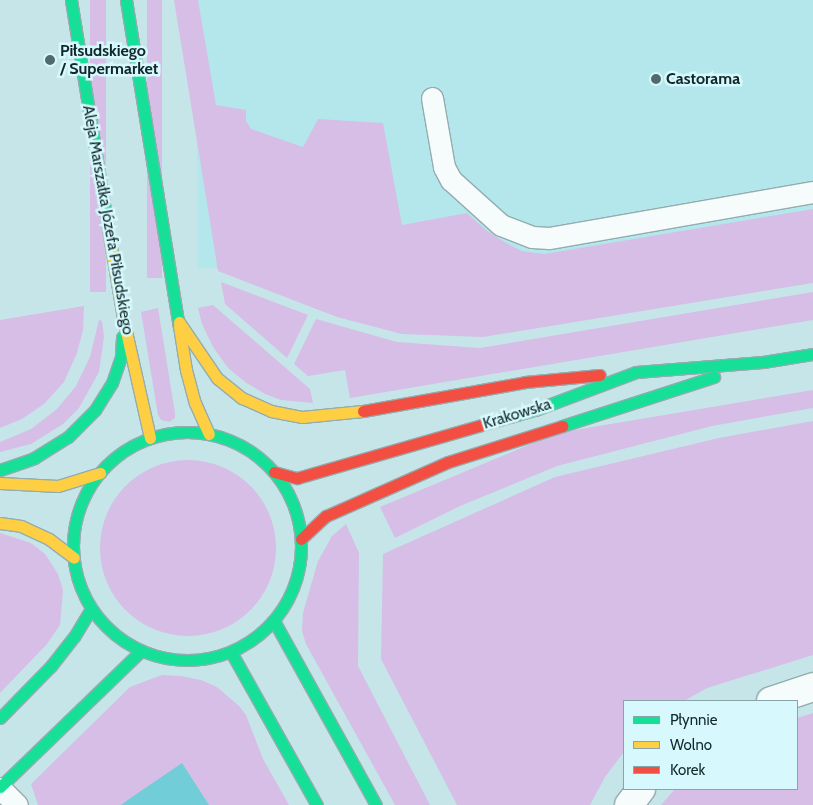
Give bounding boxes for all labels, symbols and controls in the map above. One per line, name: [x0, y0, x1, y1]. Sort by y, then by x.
place label: Piłsudskiego / Supermarket: [60, 41, 158, 79]
marker: Piłsudskiego / Supermarket: [44, 54, 56, 66]
place label: Castorama: [666, 69, 740, 89]
marker: Castorama: [650, 73, 662, 85]
street label: Aleja Marszałka Józefa Piłsudskiego: [78, 104, 138, 336]
street label: Krakowska: [481, 395, 553, 433]
legend: [623, 700, 798, 790]
text: Płynnie: [670, 711, 717, 729]
text: Wolno: [670, 736, 712, 754]
text: Korek: [670, 761, 705, 779]

